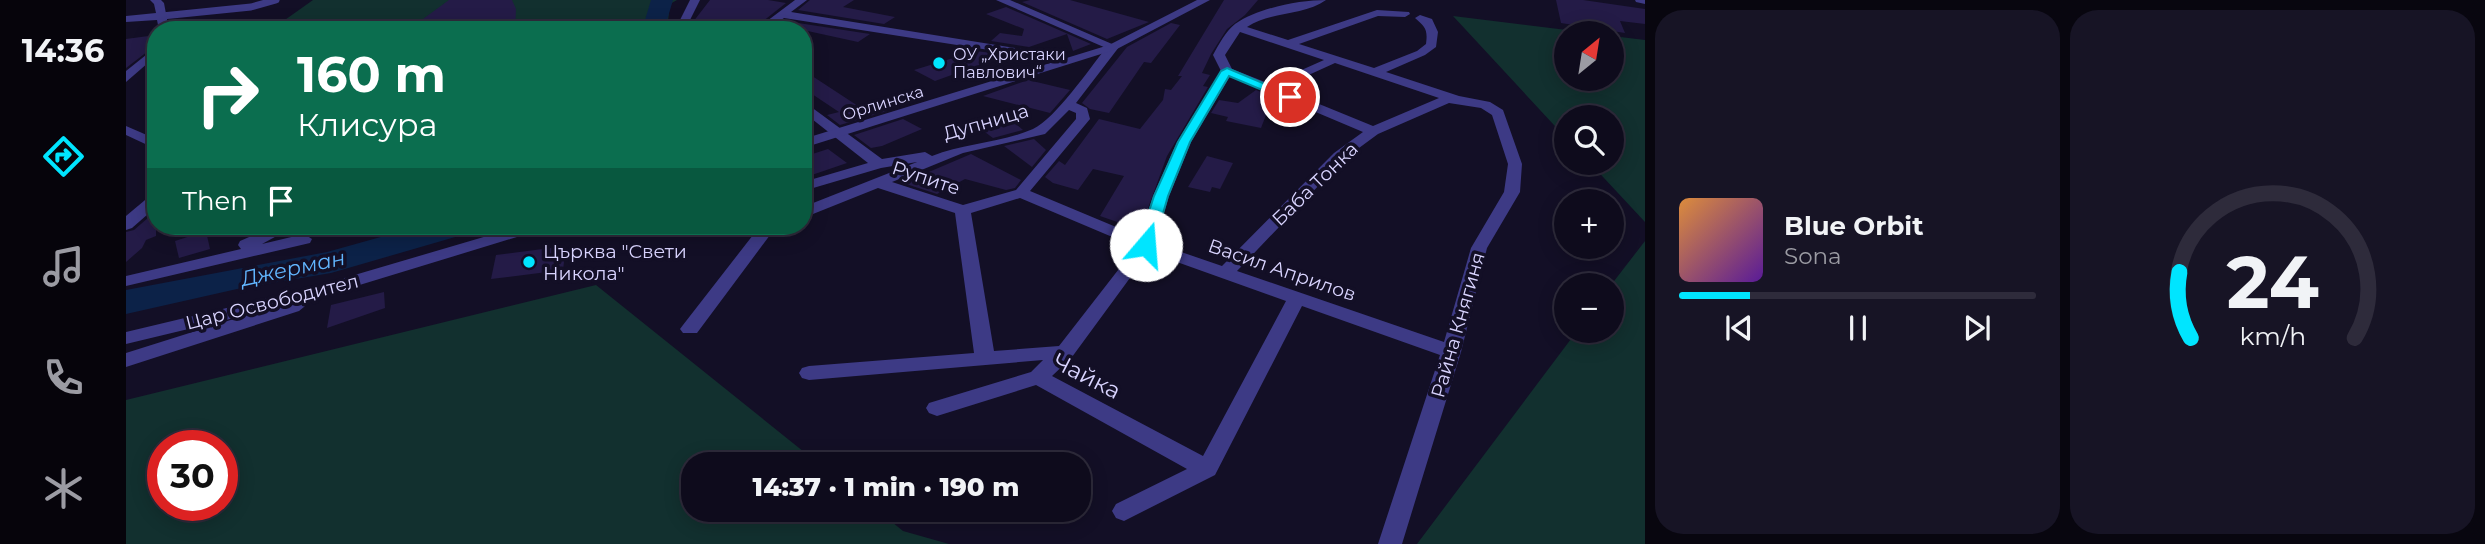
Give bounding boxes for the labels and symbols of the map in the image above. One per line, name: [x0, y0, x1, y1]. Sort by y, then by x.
north arrow: [1554, 21, 1624, 91]
place label: ОУ „Христаки Павлович“: [953, 45, 1066, 82]
marker: ОУ „Христаки Павлович“: [931, 55, 947, 71]
pin: [1260, 67, 1320, 127]
street label: Орлинска: [840, 82, 926, 124]
street label: Дупница: [941, 99, 1031, 145]
street label: Баба Тонка: [1267, 137, 1363, 231]
street label: Рупите: [889, 156, 963, 200]
position arrow: [1109, 208, 1183, 282]
street label: Васил Априлов: [1205, 234, 1359, 306]
place label: Църква "Свети Никола": [543, 240, 687, 285]
water label: Джерман: [237, 245, 347, 292]
street label: Райна Княгиня: [1426, 250, 1490, 400]
marker: Църква "Свети Никола": [521, 254, 537, 270]
street label: Цар Освободител: [183, 269, 361, 335]
street label: Чайка: [1048, 347, 1126, 405]
speed limit sign: 30: [147, 430, 238, 521]

